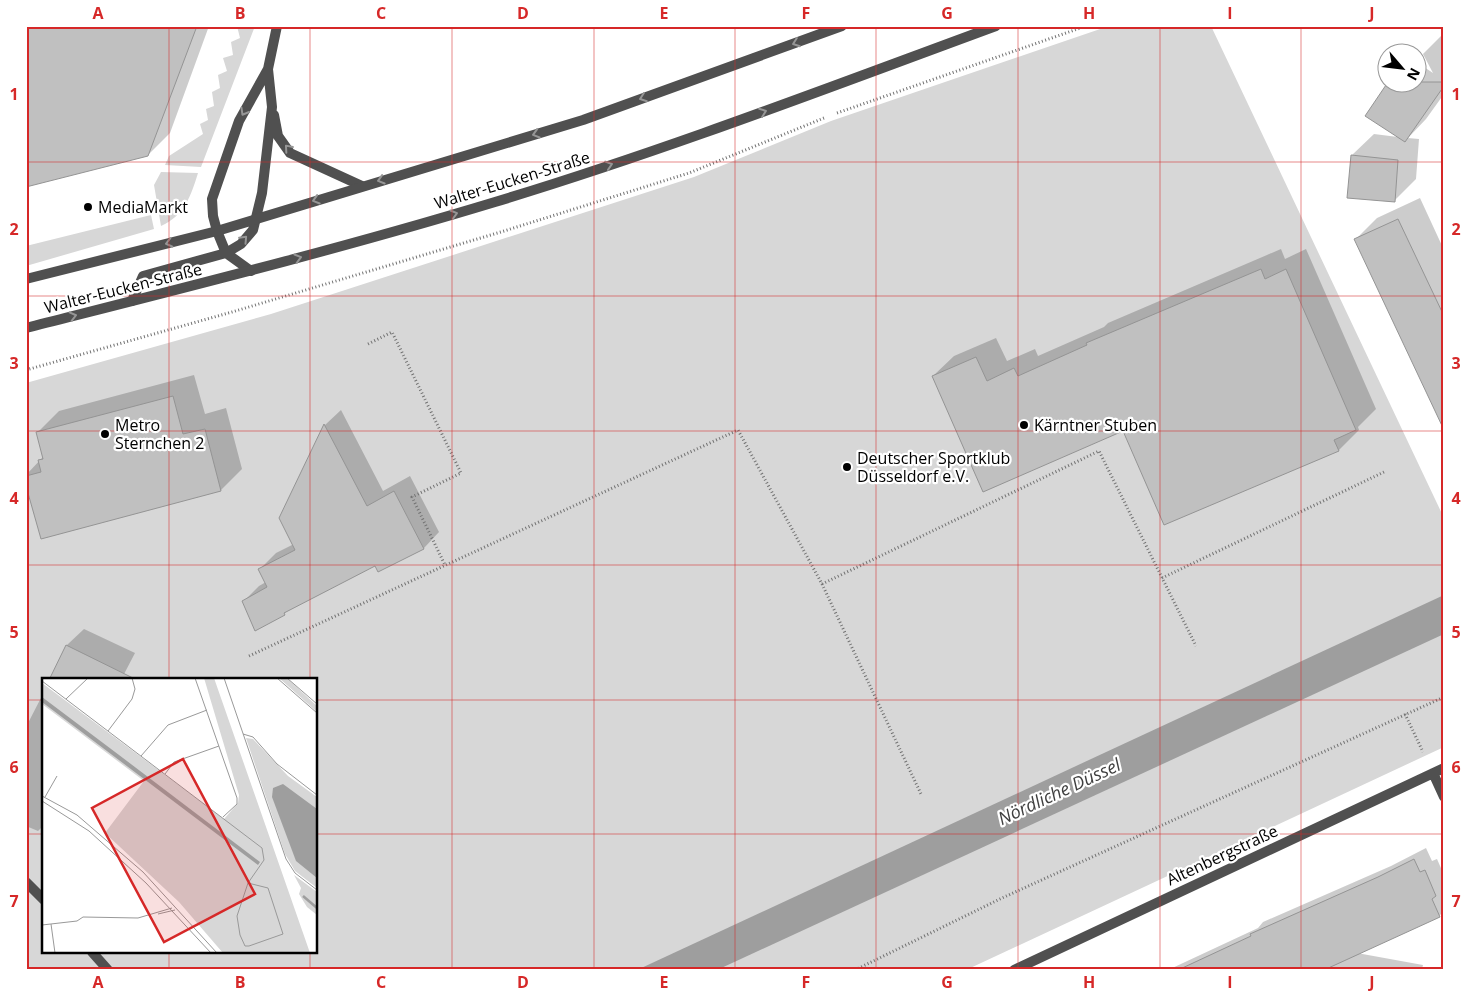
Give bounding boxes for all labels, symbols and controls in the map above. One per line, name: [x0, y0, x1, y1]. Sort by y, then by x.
text: A: [92, 2, 104, 24]
text: B: [235, 2, 245, 24]
text: C: [376, 2, 386, 24]
text: D: [517, 2, 529, 24]
text: E: [660, 2, 669, 24]
text: F: [802, 2, 810, 24]
text: G: [941, 2, 953, 24]
text: H: [1083, 2, 1095, 24]
text: I: [1227, 2, 1233, 24]
text: J: [1367, 2, 1375, 24]
one-way arrow: [792, 37, 801, 47]
north arrow: [1378, 42, 1428, 92]
text: N: [1403, 65, 1425, 84]
text: 1: [9, 83, 19, 105]
text: 1: [1451, 83, 1461, 105]
one-way arrow: [640, 92, 648, 102]
one-way arrow: [240, 106, 250, 115]
one-way arrow: [758, 108, 767, 118]
one-way arrow: [533, 128, 541, 138]
one-way arrow: [285, 145, 294, 154]
street label: Walter-Eucken-Straße: [431, 146, 593, 214]
one-way arrow: [605, 161, 613, 171]
one-way arrow: [377, 175, 385, 185]
one-way arrow: [312, 194, 320, 204]
place label: MediaMarkt: [98, 196, 188, 218]
marker: MediaMarkt: [82, 201, 94, 213]
one-way arrow: [450, 209, 458, 219]
text: 2: [9, 218, 19, 240]
text: 2: [1451, 218, 1461, 240]
one-way arrow: [238, 236, 247, 245]
one-way arrow: [165, 237, 174, 248]
one-way arrow: [293, 253, 301, 263]
street label: Walter-Eucken-Straße: [42, 258, 204, 318]
one-way arrow: [69, 311, 78, 322]
text: 3: [9, 352, 19, 374]
text: 3: [1451, 352, 1461, 374]
place label: Metro Sternchen 2: [115, 414, 204, 454]
place label: Kärntner Stuben: [1034, 414, 1157, 436]
marker: Kärntner Stuben: [1018, 419, 1030, 431]
marker: Metro Sternchen 2: [99, 428, 111, 440]
place label: Deutscher Sportklub Düsseldorf e.V.: [857, 447, 1010, 487]
marker: Deutscher Sportklub Düsseldorf e.V.: [841, 461, 853, 473]
text: 4: [9, 487, 19, 509]
text: 4: [1451, 487, 1461, 509]
text: 5: [9, 621, 19, 643]
text: 5: [1451, 621, 1461, 643]
inset map: [42, 678, 318, 954]
water label: Nördliche Düssel: [994, 752, 1125, 830]
text: 6: [9, 756, 19, 778]
text: 6: [1451, 756, 1461, 778]
street label: Altenbergstraße: [1163, 820, 1281, 890]
text: 7: [9, 890, 19, 912]
text: 7: [1451, 890, 1461, 912]
text: A: [92, 971, 104, 993]
text: B: [235, 971, 245, 993]
text: C: [376, 971, 386, 993]
text: D: [517, 971, 529, 993]
text: E: [660, 971, 669, 993]
text: F: [802, 971, 810, 993]
text: G: [941, 971, 953, 993]
text: H: [1083, 971, 1095, 993]
text: I: [1227, 971, 1233, 993]
text: J: [1367, 971, 1375, 993]

